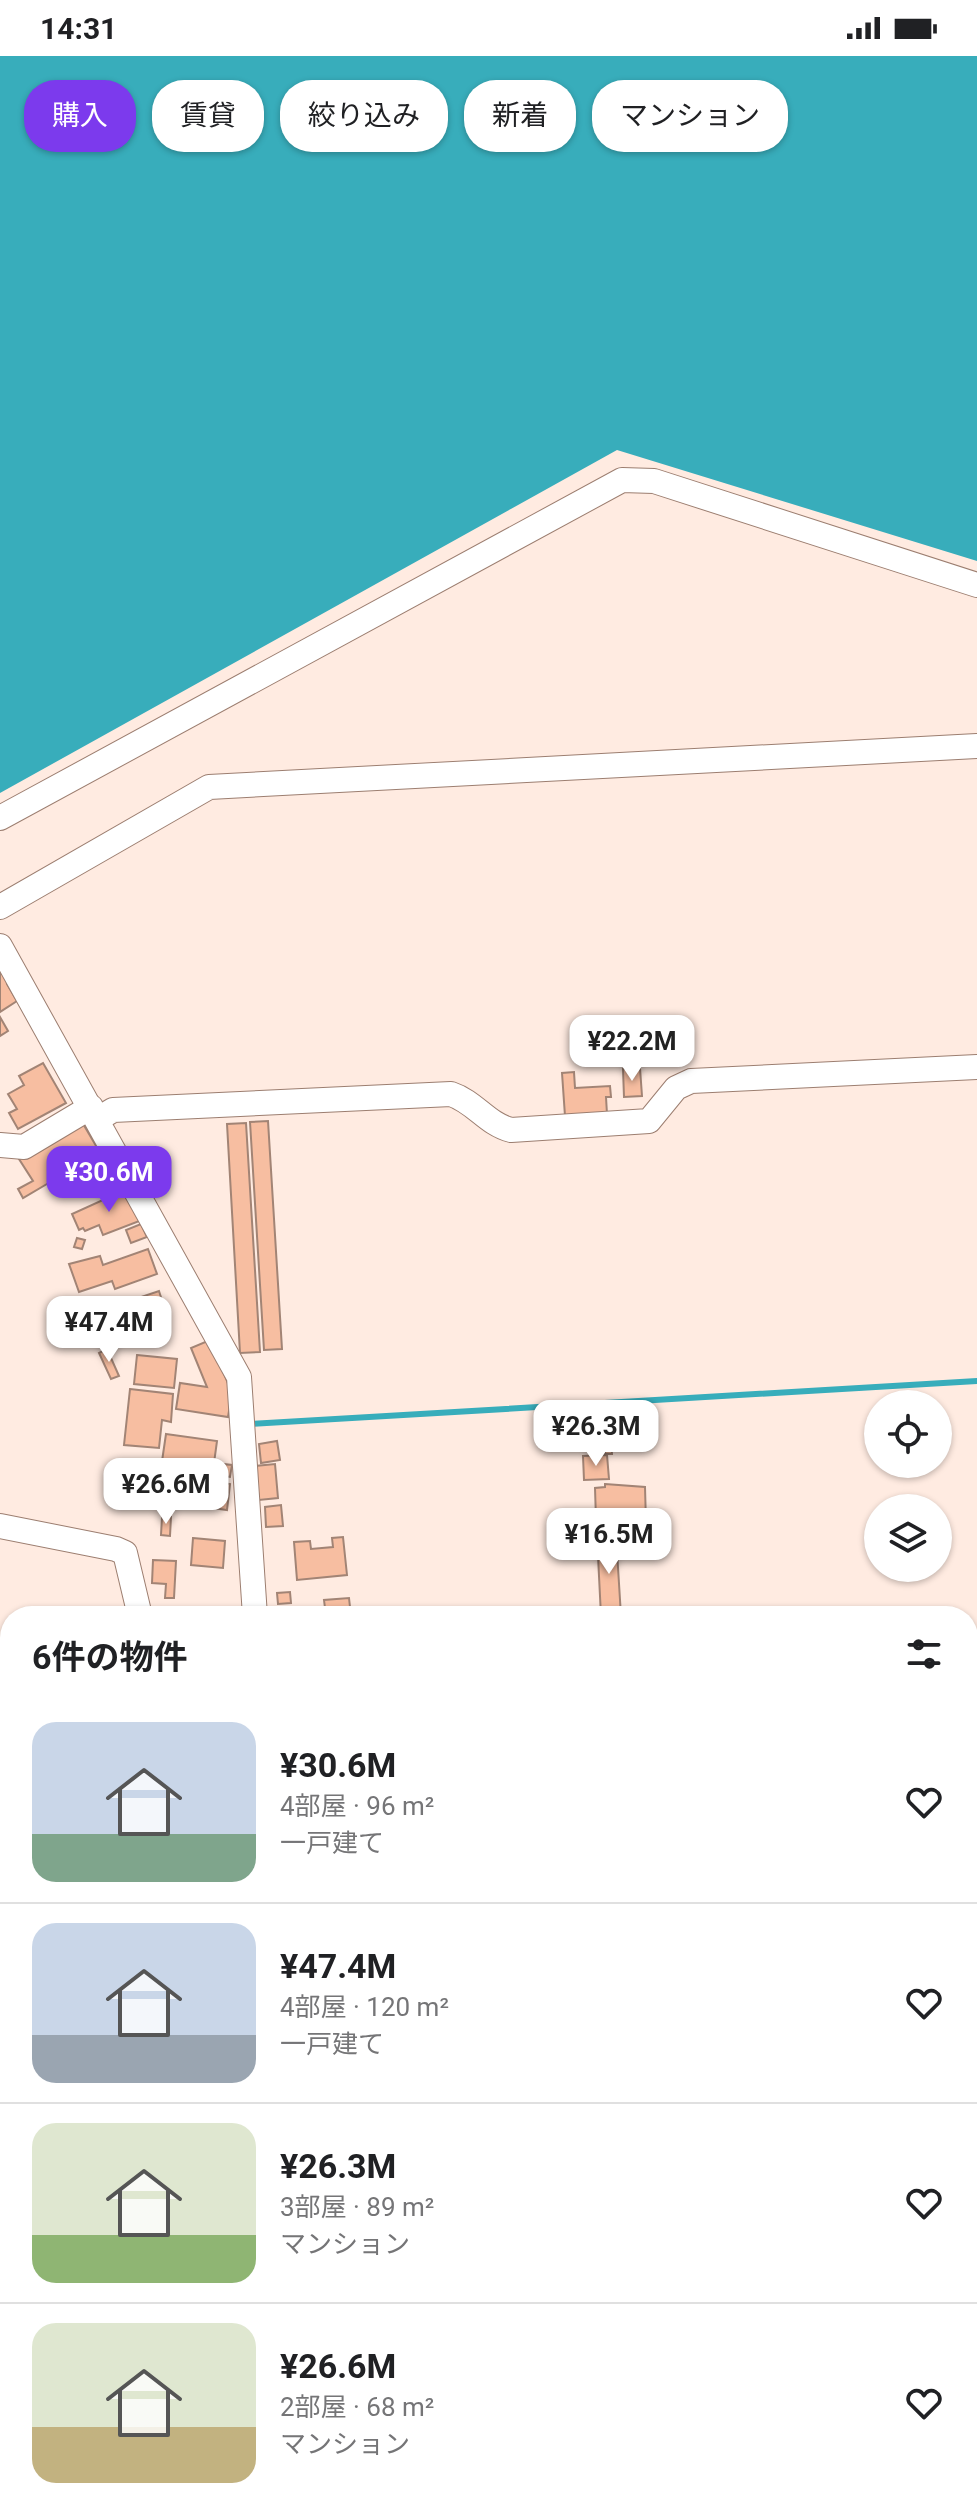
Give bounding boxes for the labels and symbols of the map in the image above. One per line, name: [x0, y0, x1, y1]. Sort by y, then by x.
pin: ¥22.2M: [567, 1015, 697, 1083]
pin: ¥30.6M: [44, 1146, 174, 1214]
pin: ¥47.4M: [44, 1296, 174, 1364]
pin: ¥26.3M: [531, 1400, 661, 1468]
pin: ¥26.6M: [101, 1458, 231, 1526]
pin: ¥16.5M: [544, 1508, 674, 1576]

